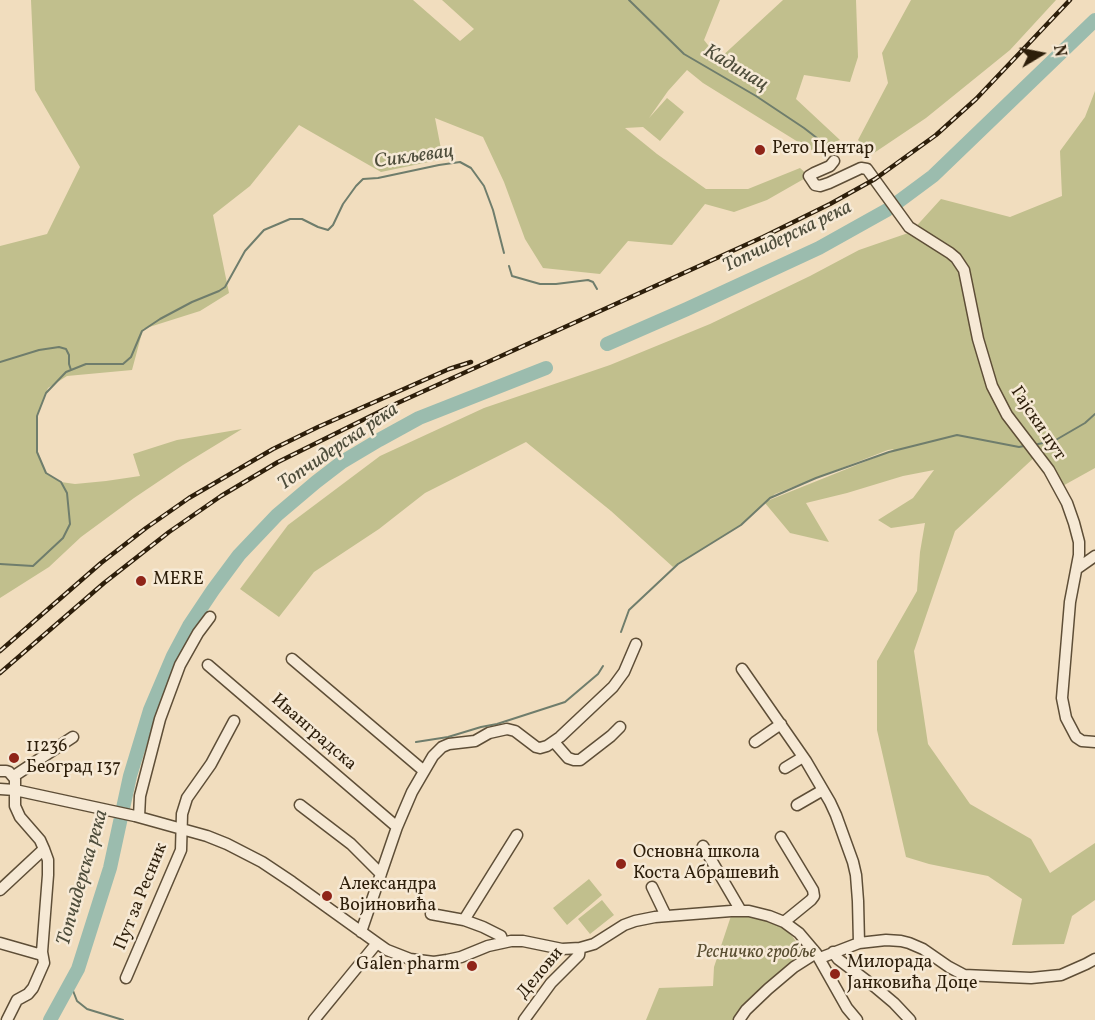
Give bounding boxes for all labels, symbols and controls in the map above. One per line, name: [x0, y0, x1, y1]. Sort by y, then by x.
north arrow: [1011, 24, 1071, 84]
water label: Кадинац: [698, 40, 772, 98]
text: N: [1047, 43, 1071, 59]
place label: Рето Центар: [772, 139, 874, 161]
water label: Сикљевац: [373, 141, 455, 175]
marker: Рето Центар: [753, 143, 767, 157]
water label: Топчидерска река: [720, 196, 856, 280]
street label: Гајски пут: [1004, 383, 1070, 465]
water label: Топчидерска река: [274, 399, 404, 497]
place label: MERE: [153, 570, 204, 592]
marker: MERE: [134, 574, 148, 588]
street label: Иванградска: [266, 690, 360, 776]
place label: 11236 Београд 137: [26, 737, 121, 780]
marker: 11236 Београд 137: [7, 751, 21, 765]
water label: Топчидерска река: [53, 807, 115, 949]
street label: Пут за Ресник: [111, 840, 173, 954]
place label: Основна школа Коста Абрашевић: [633, 843, 780, 886]
marker: Основна школа Коста Абрашевић: [614, 857, 628, 871]
place label: Александра Војиновића: [339, 875, 437, 918]
marker: Александра Војиновића: [320, 889, 334, 903]
park label: Ресничко гробље: [696, 943, 816, 965]
street label: Делови: [513, 944, 569, 1004]
place label: Милорада Јанковића Доце: [847, 953, 977, 996]
place label: Galen pharm: [356, 955, 460, 977]
marker: Galen pharm: [465, 959, 479, 973]
marker: Милорада Јанковића Доце: [828, 967, 842, 981]

